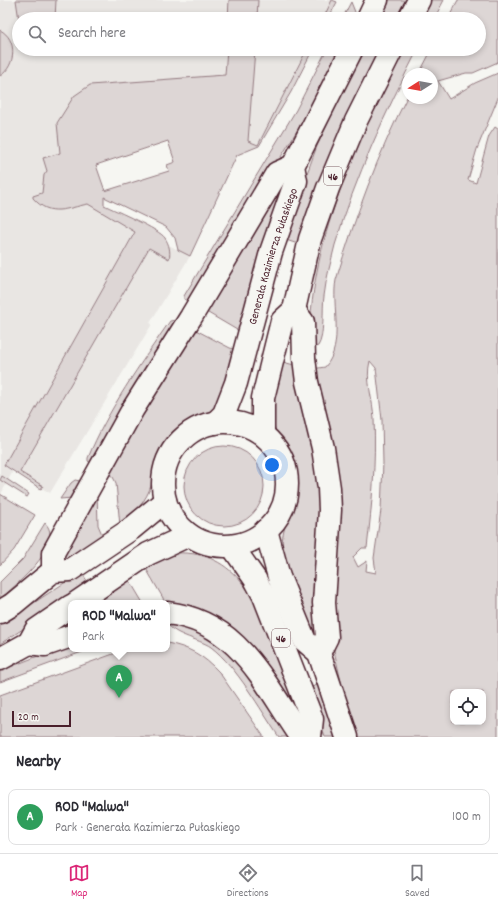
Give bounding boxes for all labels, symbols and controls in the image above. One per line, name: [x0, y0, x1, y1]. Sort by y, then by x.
search box: [12, 12, 486, 56]
icon: search: [26, 23, 48, 45]
text: Search here: [58, 23, 126, 45]
north arrow: [402, 68, 438, 104]
road number: 46: [324, 167, 342, 185]
street label: Generała Kazimierza Pułaskiego: [245, 186, 303, 327]
your location: [262, 455, 282, 475]
popup: [68, 600, 170, 652]
text: ROD "Malwa": [82, 606, 156, 628]
text: Park: [82, 628, 104, 647]
road number: 46: [272, 629, 290, 647]
pin: A: [106, 665, 132, 698]
map controls: [450, 689, 486, 725]
button: locate: [450, 689, 486, 725]
scale bar: [12, 709, 71, 728]
text: 20 m: [18, 710, 39, 726]
text: Nearby: [16, 751, 60, 775]
text: ROD "Malwa": [55, 797, 129, 819]
text: A: [26, 808, 34, 827]
text: 100 m: [452, 808, 481, 827]
text: Park · Generała Kazimierza Pułaskiego: [55, 819, 240, 838]
tab: Map: [68, 862, 90, 902]
tab: Directions: [227, 862, 269, 902]
tab: Saved: [405, 862, 430, 902]

